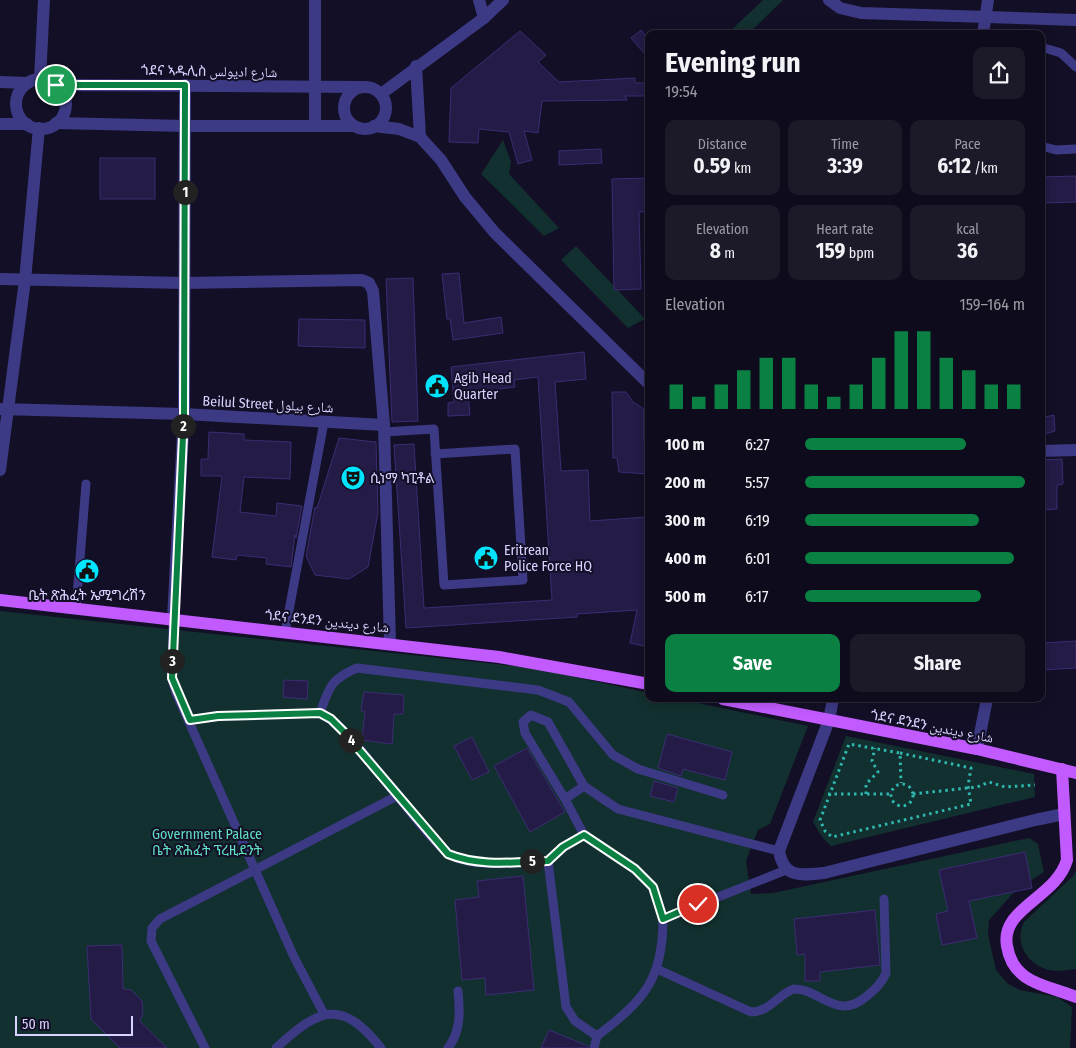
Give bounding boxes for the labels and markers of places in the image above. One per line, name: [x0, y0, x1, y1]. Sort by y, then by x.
pin: [35, 64, 77, 106]
pin: 1: [172, 180, 198, 204]
place label: Agib Head Quarter: [454, 370, 512, 403]
public building icon: Agib Head Quarter: [424, 373, 450, 399]
pin: 2: [170, 414, 196, 438]
theatre icon: ሲነማ ካፒቶል: [340, 465, 366, 491]
place label: ሲነማ ካፒቶል: [370, 470, 435, 487]
place label: Eritrean Police Force HQ: [504, 542, 592, 575]
public building icon: Eritrean Police Force HQ: [473, 545, 499, 571]
public building icon: ቤት ጽሕፈት ኤሚግረሽን: [74, 558, 100, 584]
place label: ቤት ጽሕፈት ኤሚግረሽን: [28, 587, 146, 604]
pin: 3: [160, 648, 184, 674]
pin: 4: [338, 728, 364, 752]
pin: 5: [520, 848, 544, 874]
pin: [677, 883, 719, 925]

